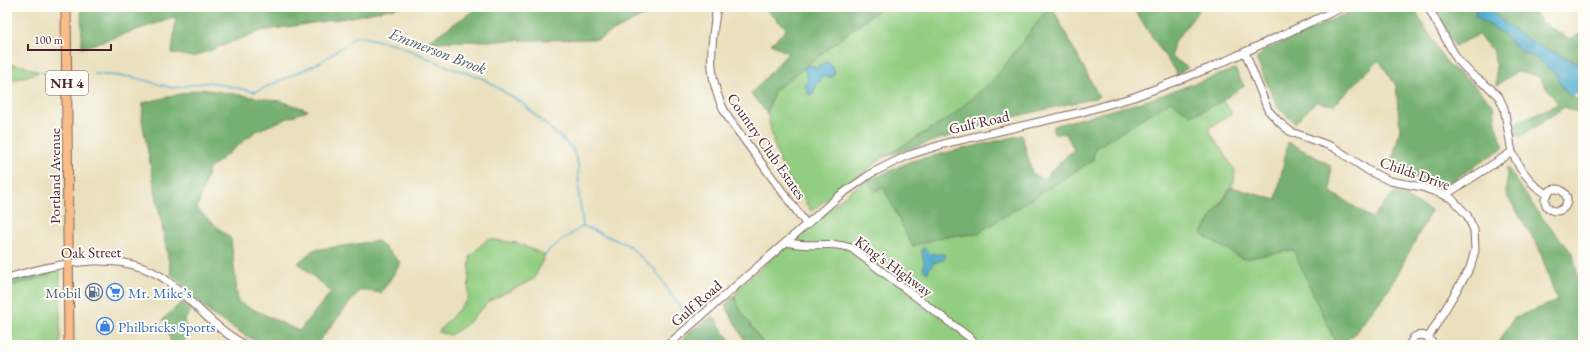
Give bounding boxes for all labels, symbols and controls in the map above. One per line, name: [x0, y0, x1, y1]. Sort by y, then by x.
water label: Emmerson Brook: [386, 23, 490, 79]
scale bar: [28, 26, 111, 52]
text: 100 m: [34, 32, 64, 48]
road number: NH 4: [46, 71, 88, 95]
street label: Country Club Estates: [723, 89, 811, 203]
street label: Gulf Road: [947, 106, 1012, 138]
street label: Portland Avenue: [45, 128, 64, 224]
street label: Childs Drive: [1377, 152, 1453, 194]
street label: King's Highway: [851, 231, 937, 301]
street label: Oak Street: [61, 242, 122, 262]
street label: Gulf Road: [667, 275, 726, 330]
fuel station icon: Mobil: [84, 282, 104, 302]
supermarket icon: Mr. Mike’s: [105, 282, 125, 302]
place label: Mobil: [45, 283, 81, 302]
place label: Mr. Mike’s: [128, 283, 192, 302]
shop icon: Philbricks Sports: [95, 316, 115, 336]
place label: Philbricks Sports: [118, 317, 216, 336]

